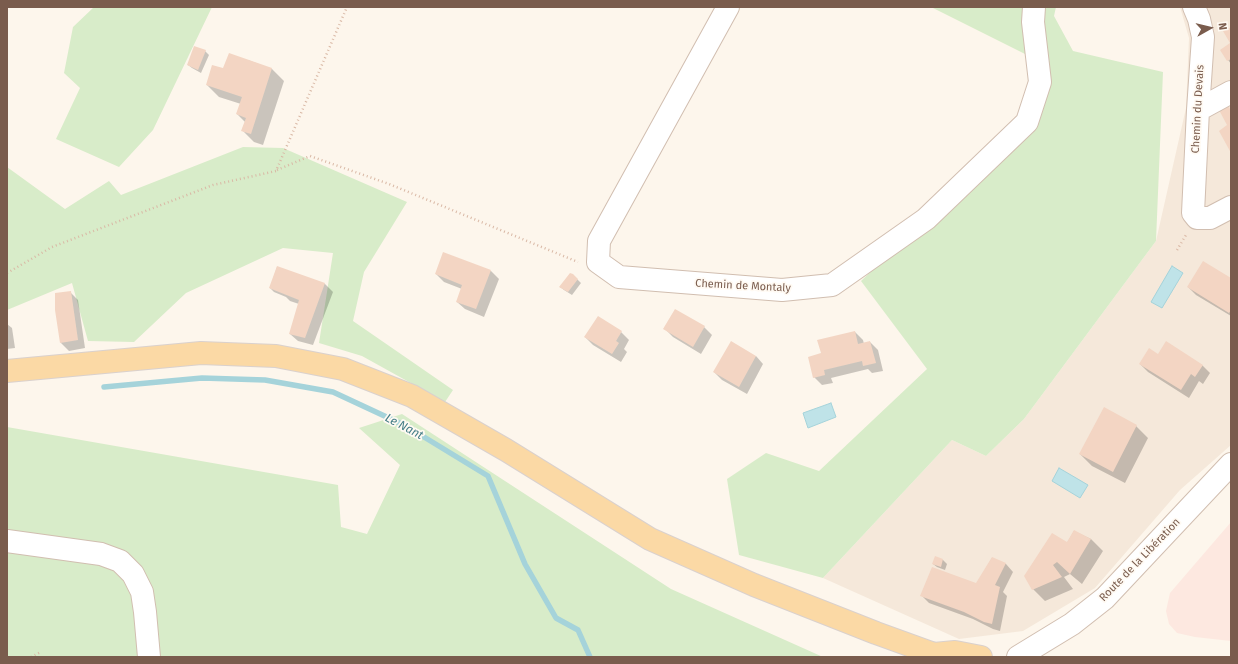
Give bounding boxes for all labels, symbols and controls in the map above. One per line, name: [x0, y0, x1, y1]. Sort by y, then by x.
north arrow: [1190, 8, 1230, 48]
text: N: [1215, 22, 1229, 31]
street label: Chemin du Devais: [1189, 64, 1207, 154]
street label: Chemin de Montaly: [695, 277, 791, 295]
water label: Le Nant: [382, 411, 426, 443]
street label: Route de la Libération: [1097, 516, 1183, 604]

